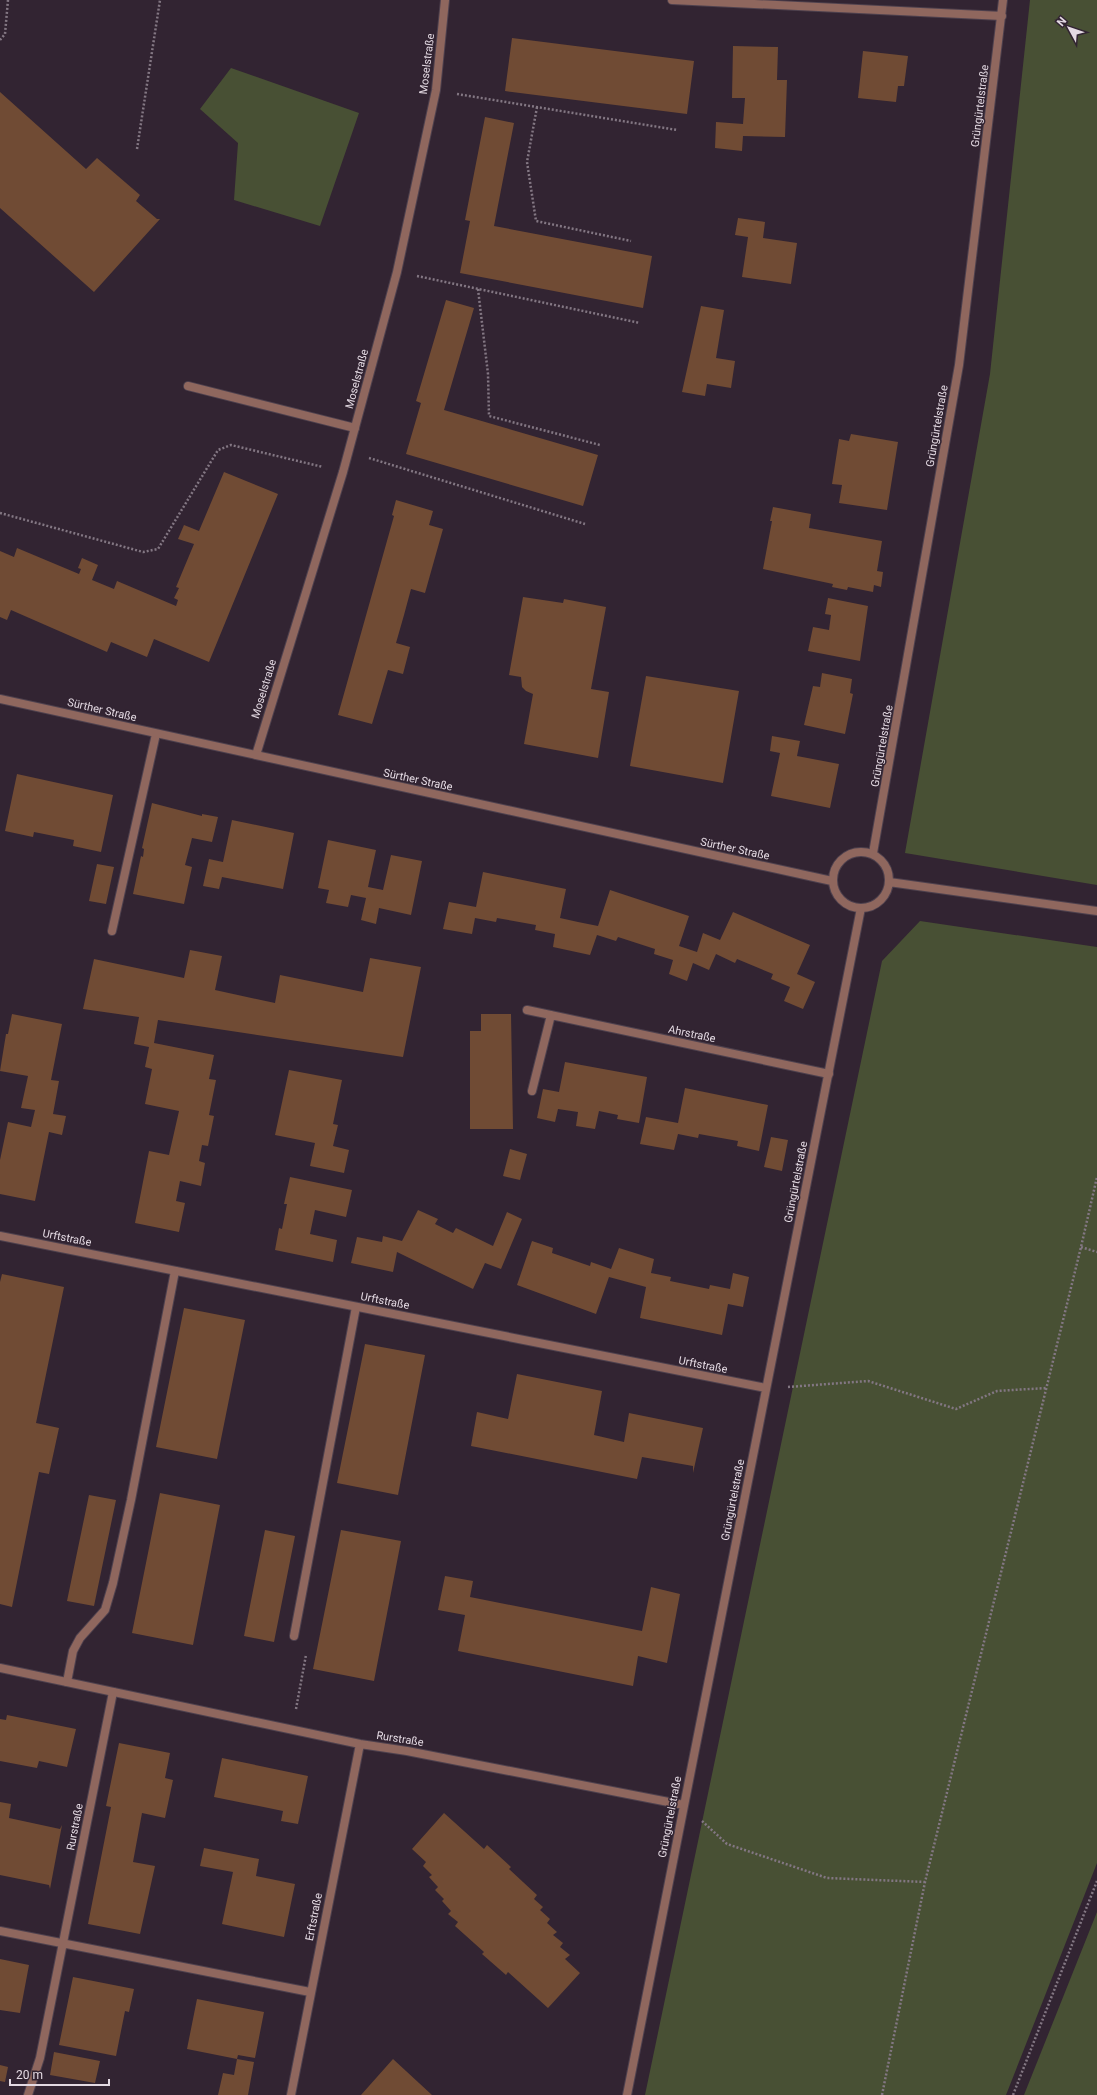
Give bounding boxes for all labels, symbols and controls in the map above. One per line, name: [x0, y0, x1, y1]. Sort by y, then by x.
north arrow: [1049, 8, 1089, 48]
text: N: [1054, 15, 1069, 29]
street label: Moselstraße: [417, 33, 437, 95]
street label: Grüngürtelstraße: [968, 64, 992, 148]
street label: Moselstraße: [343, 348, 371, 410]
street label: Grüngürtelstraße: [923, 384, 951, 468]
street label: Moselstraße: [249, 658, 279, 720]
street label: Sürther Straße: [66, 696, 138, 724]
street label: Grüngürtelstraße: [868, 704, 896, 788]
street label: Sürther Straße: [382, 766, 454, 794]
street label: Sürther Straße: [699, 835, 771, 863]
street label: Ahrstraße: [667, 1023, 717, 1045]
street label: Grüngürtelstraße: [782, 1140, 810, 1224]
street label: Urftstraße: [41, 1227, 93, 1249]
street label: Urftstraße: [359, 1290, 411, 1312]
street label: Urftstraße: [677, 1354, 729, 1376]
street label: Grüngürtelstraße: [719, 1458, 747, 1542]
street label: Rurstraße: [375, 1729, 425, 1749]
street label: Grüngürtelstraße: [656, 1775, 684, 1859]
street label: Rurstraße: [64, 1802, 86, 1852]
street label: Erftstraße: [303, 1892, 325, 1942]
scale bar: [10, 2061, 109, 2087]
text: 20 m: [16, 2068, 43, 2082]

